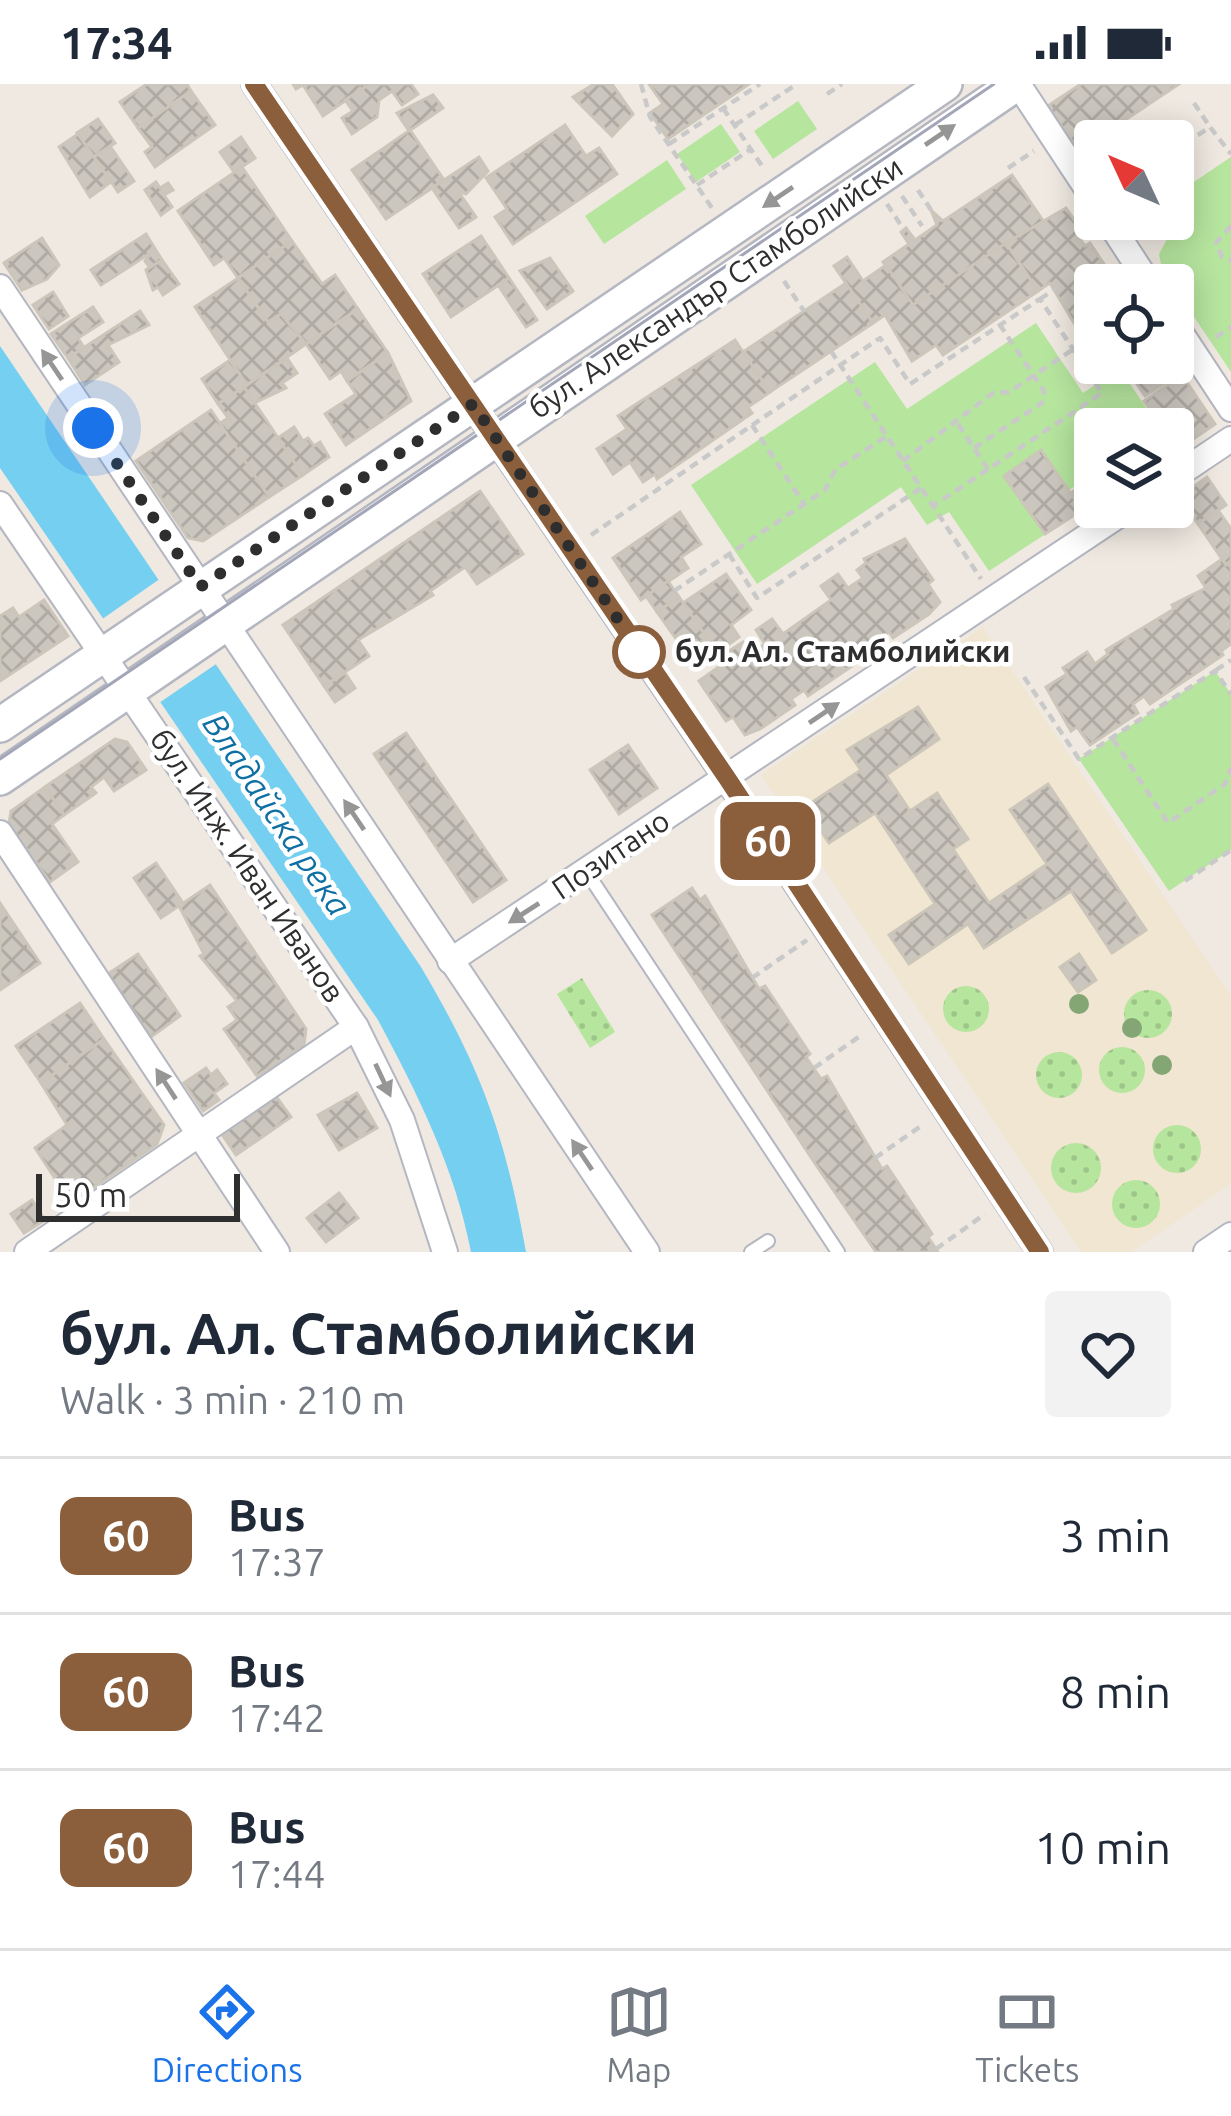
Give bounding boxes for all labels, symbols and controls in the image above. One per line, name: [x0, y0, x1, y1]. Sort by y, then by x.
text: 17:34: [60, 17, 173, 68]
north arrow: [1074, 120, 1194, 240]
map controls: [1074, 120, 1194, 528]
one-way arrow: [924, 124, 957, 147]
street label: бул. Александър Стамболийски: [522, 149, 908, 425]
one-way arrow: [762, 185, 795, 207]
button: locate: [1074, 264, 1194, 384]
one-way arrow: [41, 349, 63, 382]
your location: [63, 398, 123, 458]
button: layers: [1074, 408, 1194, 528]
marker: бул. Ал. Стамболийски: [614, 627, 664, 677]
place label: бул. Ал. Стамболийски: [675, 634, 1010, 668]
one-way arrow: [807, 703, 840, 725]
water label: Владайска река: [196, 706, 359, 922]
street label: бул. Инж. Иван Иванов: [144, 723, 352, 1008]
one-way arrow: [343, 799, 366, 832]
line badge: 60: [714, 802, 822, 880]
street label: Позитано: [545, 803, 675, 906]
text: 60: [744, 817, 792, 864]
one-way arrow: [508, 901, 540, 923]
one-way arrow: [373, 1063, 393, 1098]
one-way arrow: [155, 1068, 177, 1101]
one-way arrow: [571, 1139, 594, 1171]
scale bar: [36, 1168, 240, 1221]
text: 50 m: [54, 1176, 127, 1213]
button: heart: [1045, 1291, 1171, 1417]
text: бул. Ал. Стамболийски: [60, 1301, 697, 1365]
text: Walk · 3 min · 210 m: [60, 1378, 405, 1421]
text: Bus: [228, 1489, 305, 1540]
text: 3 min: [1060, 1510, 1171, 1561]
text: 60: [102, 1512, 150, 1559]
text: 17:37: [228, 1540, 326, 1583]
text: Bus: [228, 1645, 305, 1696]
text: 8 min: [1060, 1666, 1171, 1717]
text: 60: [102, 1668, 150, 1715]
text: 17:42: [228, 1696, 326, 1739]
text: Bus: [228, 1801, 305, 1852]
text: 10 min: [1034, 1822, 1171, 1873]
text: 60: [102, 1824, 150, 1871]
text: 17:44: [228, 1852, 326, 1895]
tab: Directions: [152, 1979, 303, 2088]
tab: Map: [606, 1979, 672, 2088]
tab: Tickets: [975, 1979, 1079, 2088]

